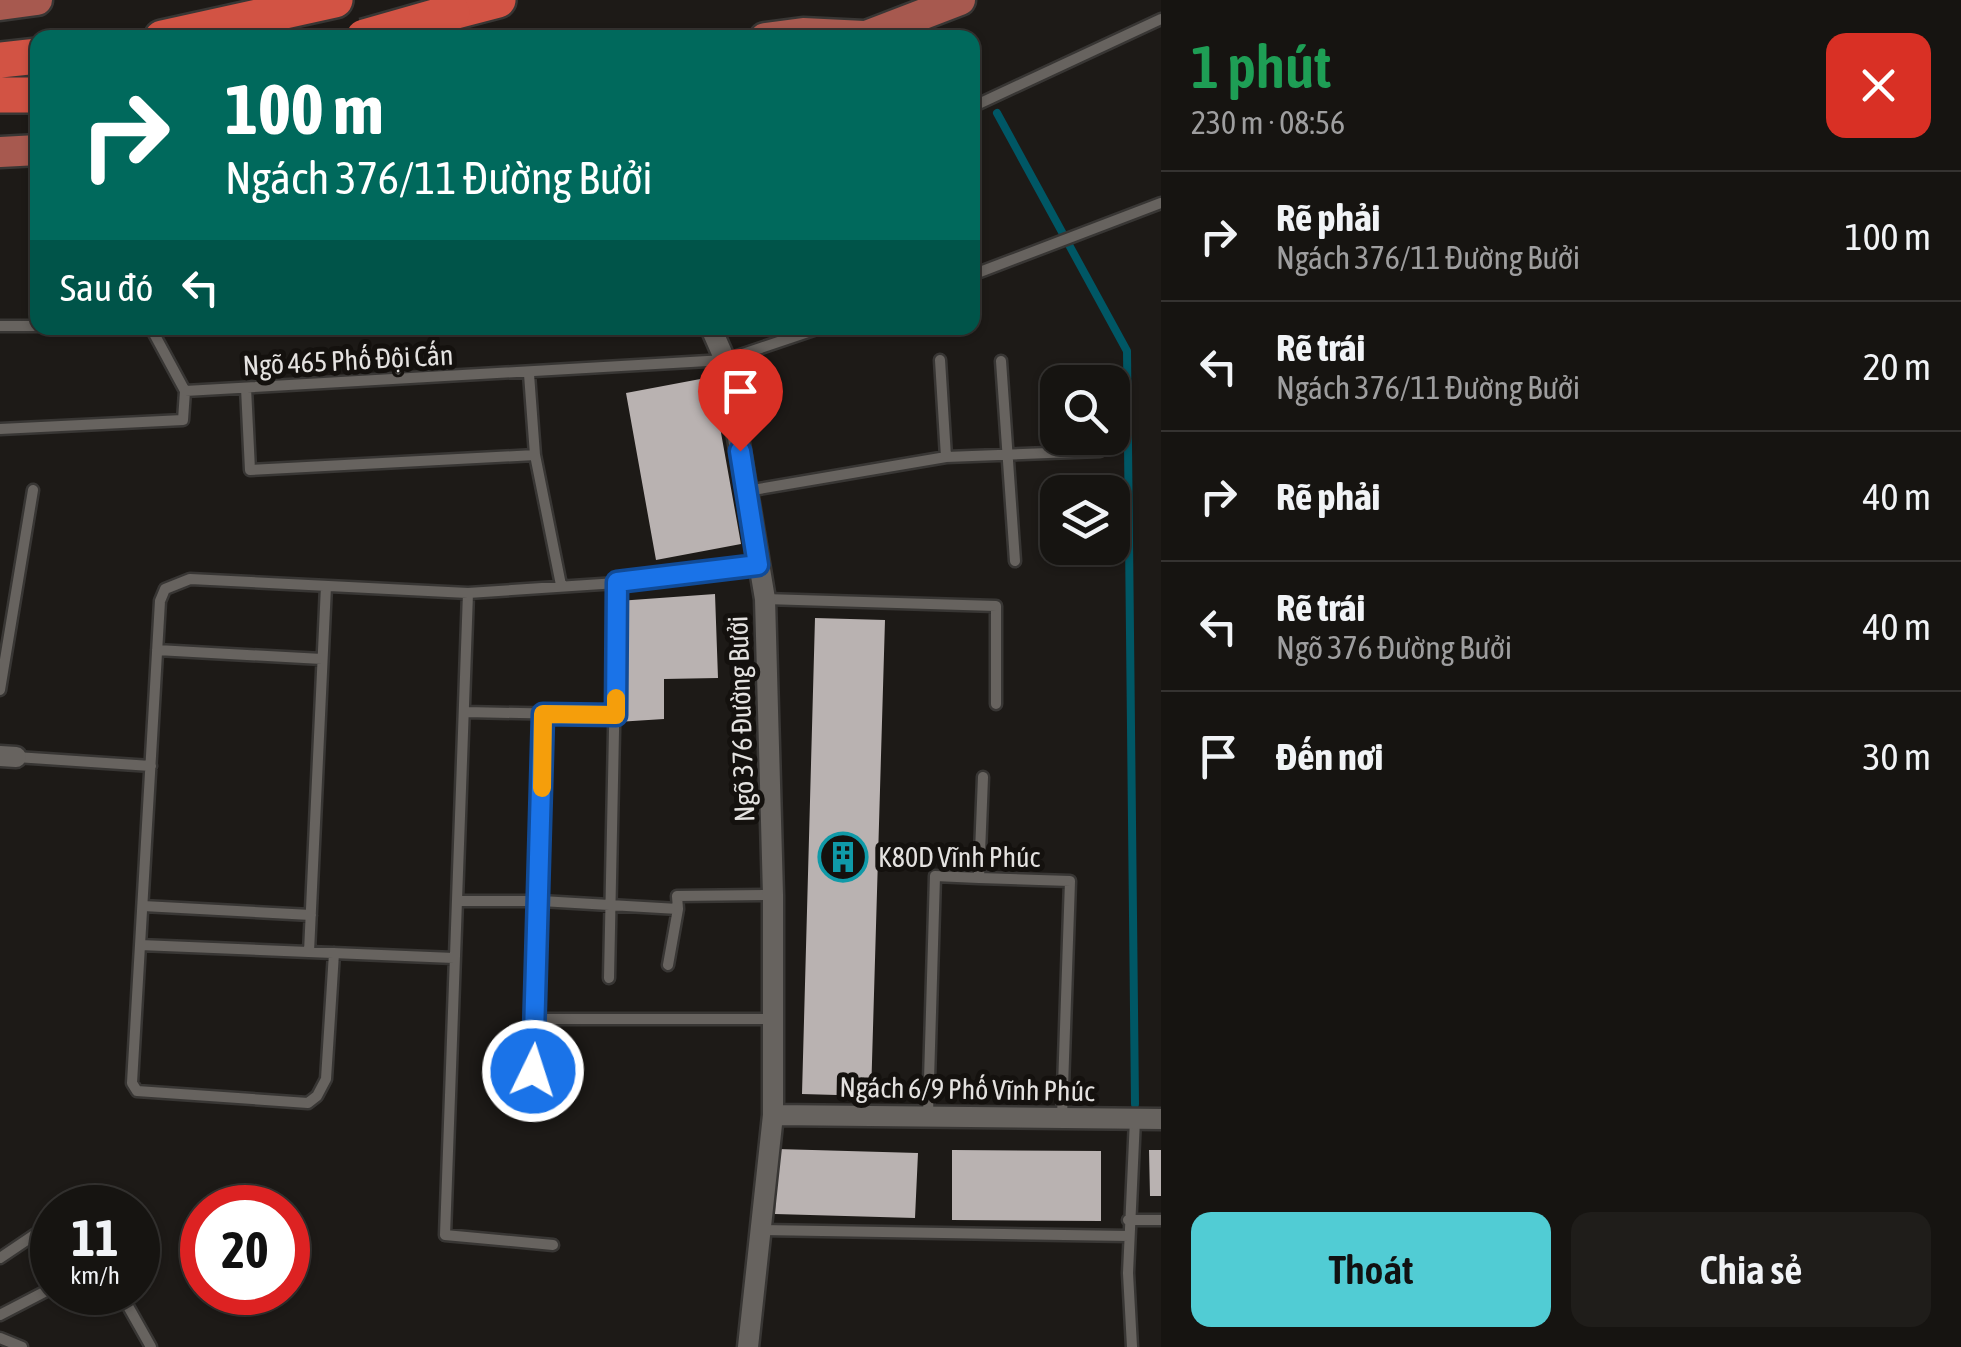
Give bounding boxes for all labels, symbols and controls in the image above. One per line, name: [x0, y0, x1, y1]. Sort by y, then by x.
text: 1 phút: [1191, 32, 1331, 101]
button: close: [1826, 33, 1931, 138]
text: 100 m: [225, 69, 384, 149]
icon: right: [60, 70, 190, 200]
text: 230 m · 08:56: [1191, 104, 1345, 141]
text: Ngách 376/11 Đường Bưởi: [225, 152, 653, 204]
text: Rẽ phải: [1276, 196, 1380, 239]
icon: right: [1191, 209, 1246, 264]
text: 100 m: [1845, 215, 1931, 258]
text: Ngách 376/11 Đường Bưởi: [1276, 239, 1580, 276]
icon: left: [173, 260, 228, 315]
text: Sau đó: [60, 266, 153, 309]
text: Rẽ trái: [1276, 326, 1365, 369]
street label: Ngõ 465 Phố Đội Cấn: [242, 339, 454, 381]
icon: left: [1191, 339, 1246, 394]
text: 20 m: [1863, 345, 1931, 388]
pin: [698, 349, 783, 452]
icon: arrive: [713, 364, 768, 419]
map controls: [1040, 365, 1130, 565]
button: search: [1040, 365, 1130, 455]
text: Ngách 376/11 Đường Bưởi: [1276, 369, 1580, 406]
icon: right: [1191, 469, 1246, 524]
button: layers: [1040, 475, 1130, 565]
text: Rẽ phải: [1276, 475, 1380, 518]
text: 40 m: [1863, 475, 1931, 518]
text: Rẽ trái: [1276, 586, 1365, 629]
icon: left: [1191, 599, 1246, 654]
text: 40 m: [1863, 605, 1931, 648]
street label: Ngõ 376 Đường Bưởi: [721, 615, 761, 823]
text: Ngõ 376 Đường Bưởi: [1276, 629, 1512, 666]
icon: arrive: [1191, 729, 1246, 784]
text: Đến nơi: [1276, 735, 1383, 778]
text: 30 m: [1863, 735, 1931, 778]
building icon: K80D Vĩnh Phúc: [817, 831, 869, 883]
place label: K80D Vĩnh Phúc: [878, 841, 1041, 873]
position arrow: [481, 1019, 585, 1123]
street label: Ngách 6/9 Phố Vĩnh Phúc: [839, 1071, 1095, 1107]
speed limit sign: 20: [180, 1185, 310, 1315]
text: 11: [71, 1209, 118, 1267]
button: Thoát: [1191, 1212, 1551, 1327]
button: Chia sẻ: [1571, 1212, 1931, 1327]
text: km/h: [70, 1261, 120, 1289]

